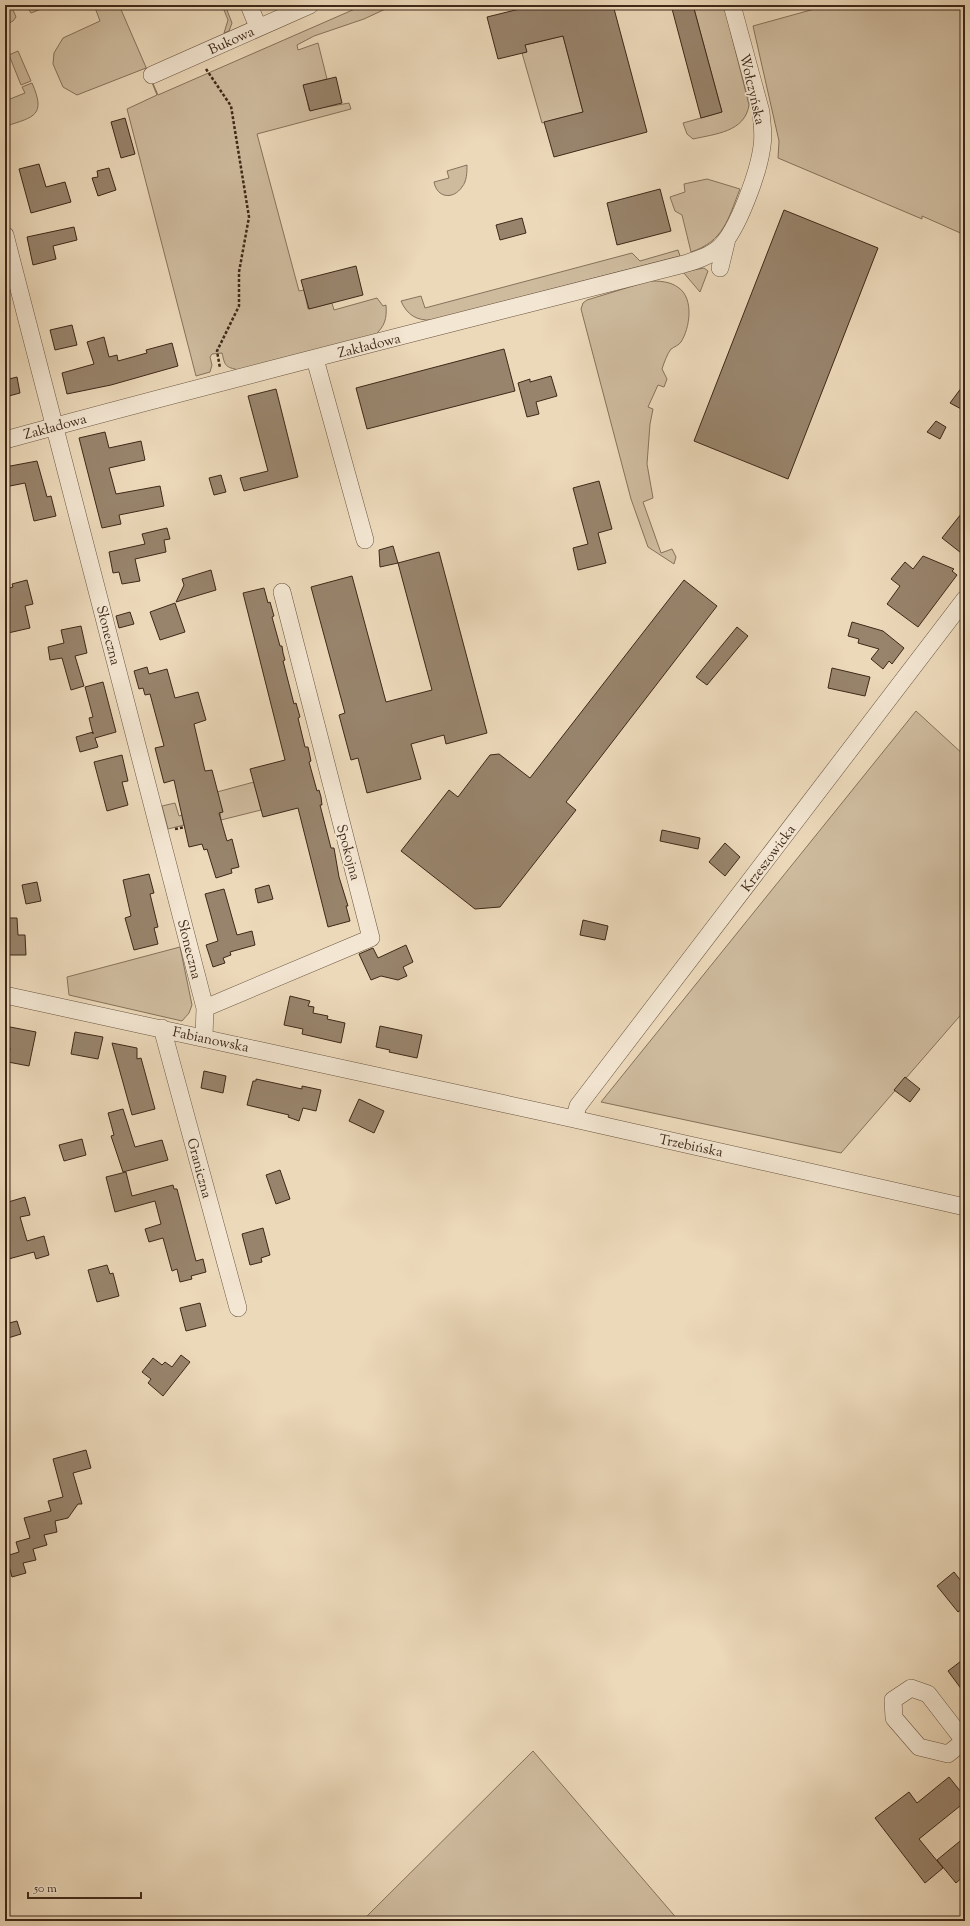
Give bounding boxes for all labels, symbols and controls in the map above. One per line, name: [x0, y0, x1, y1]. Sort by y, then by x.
street label: Bukowa: [206, 23, 258, 61]
street label: Wołczyńska: [733, 52, 769, 127]
street label: Zakładowa: [336, 329, 404, 364]
street label: Zakładowa: [22, 410, 90, 446]
street label: Słoneczna: [90, 604, 124, 668]
street label: Krzeszowicka: [738, 821, 802, 897]
street label: Spokojna: [330, 822, 364, 883]
street label: Słoneczna: [171, 918, 205, 982]
street label: Fabianowska: [171, 1023, 251, 1059]
street label: Trzebińska: [657, 1130, 725, 1164]
street label: Graniczna: [180, 1136, 216, 1201]
scale bar: [28, 1874, 141, 1900]
text: 50 m: [33, 1880, 57, 1898]

